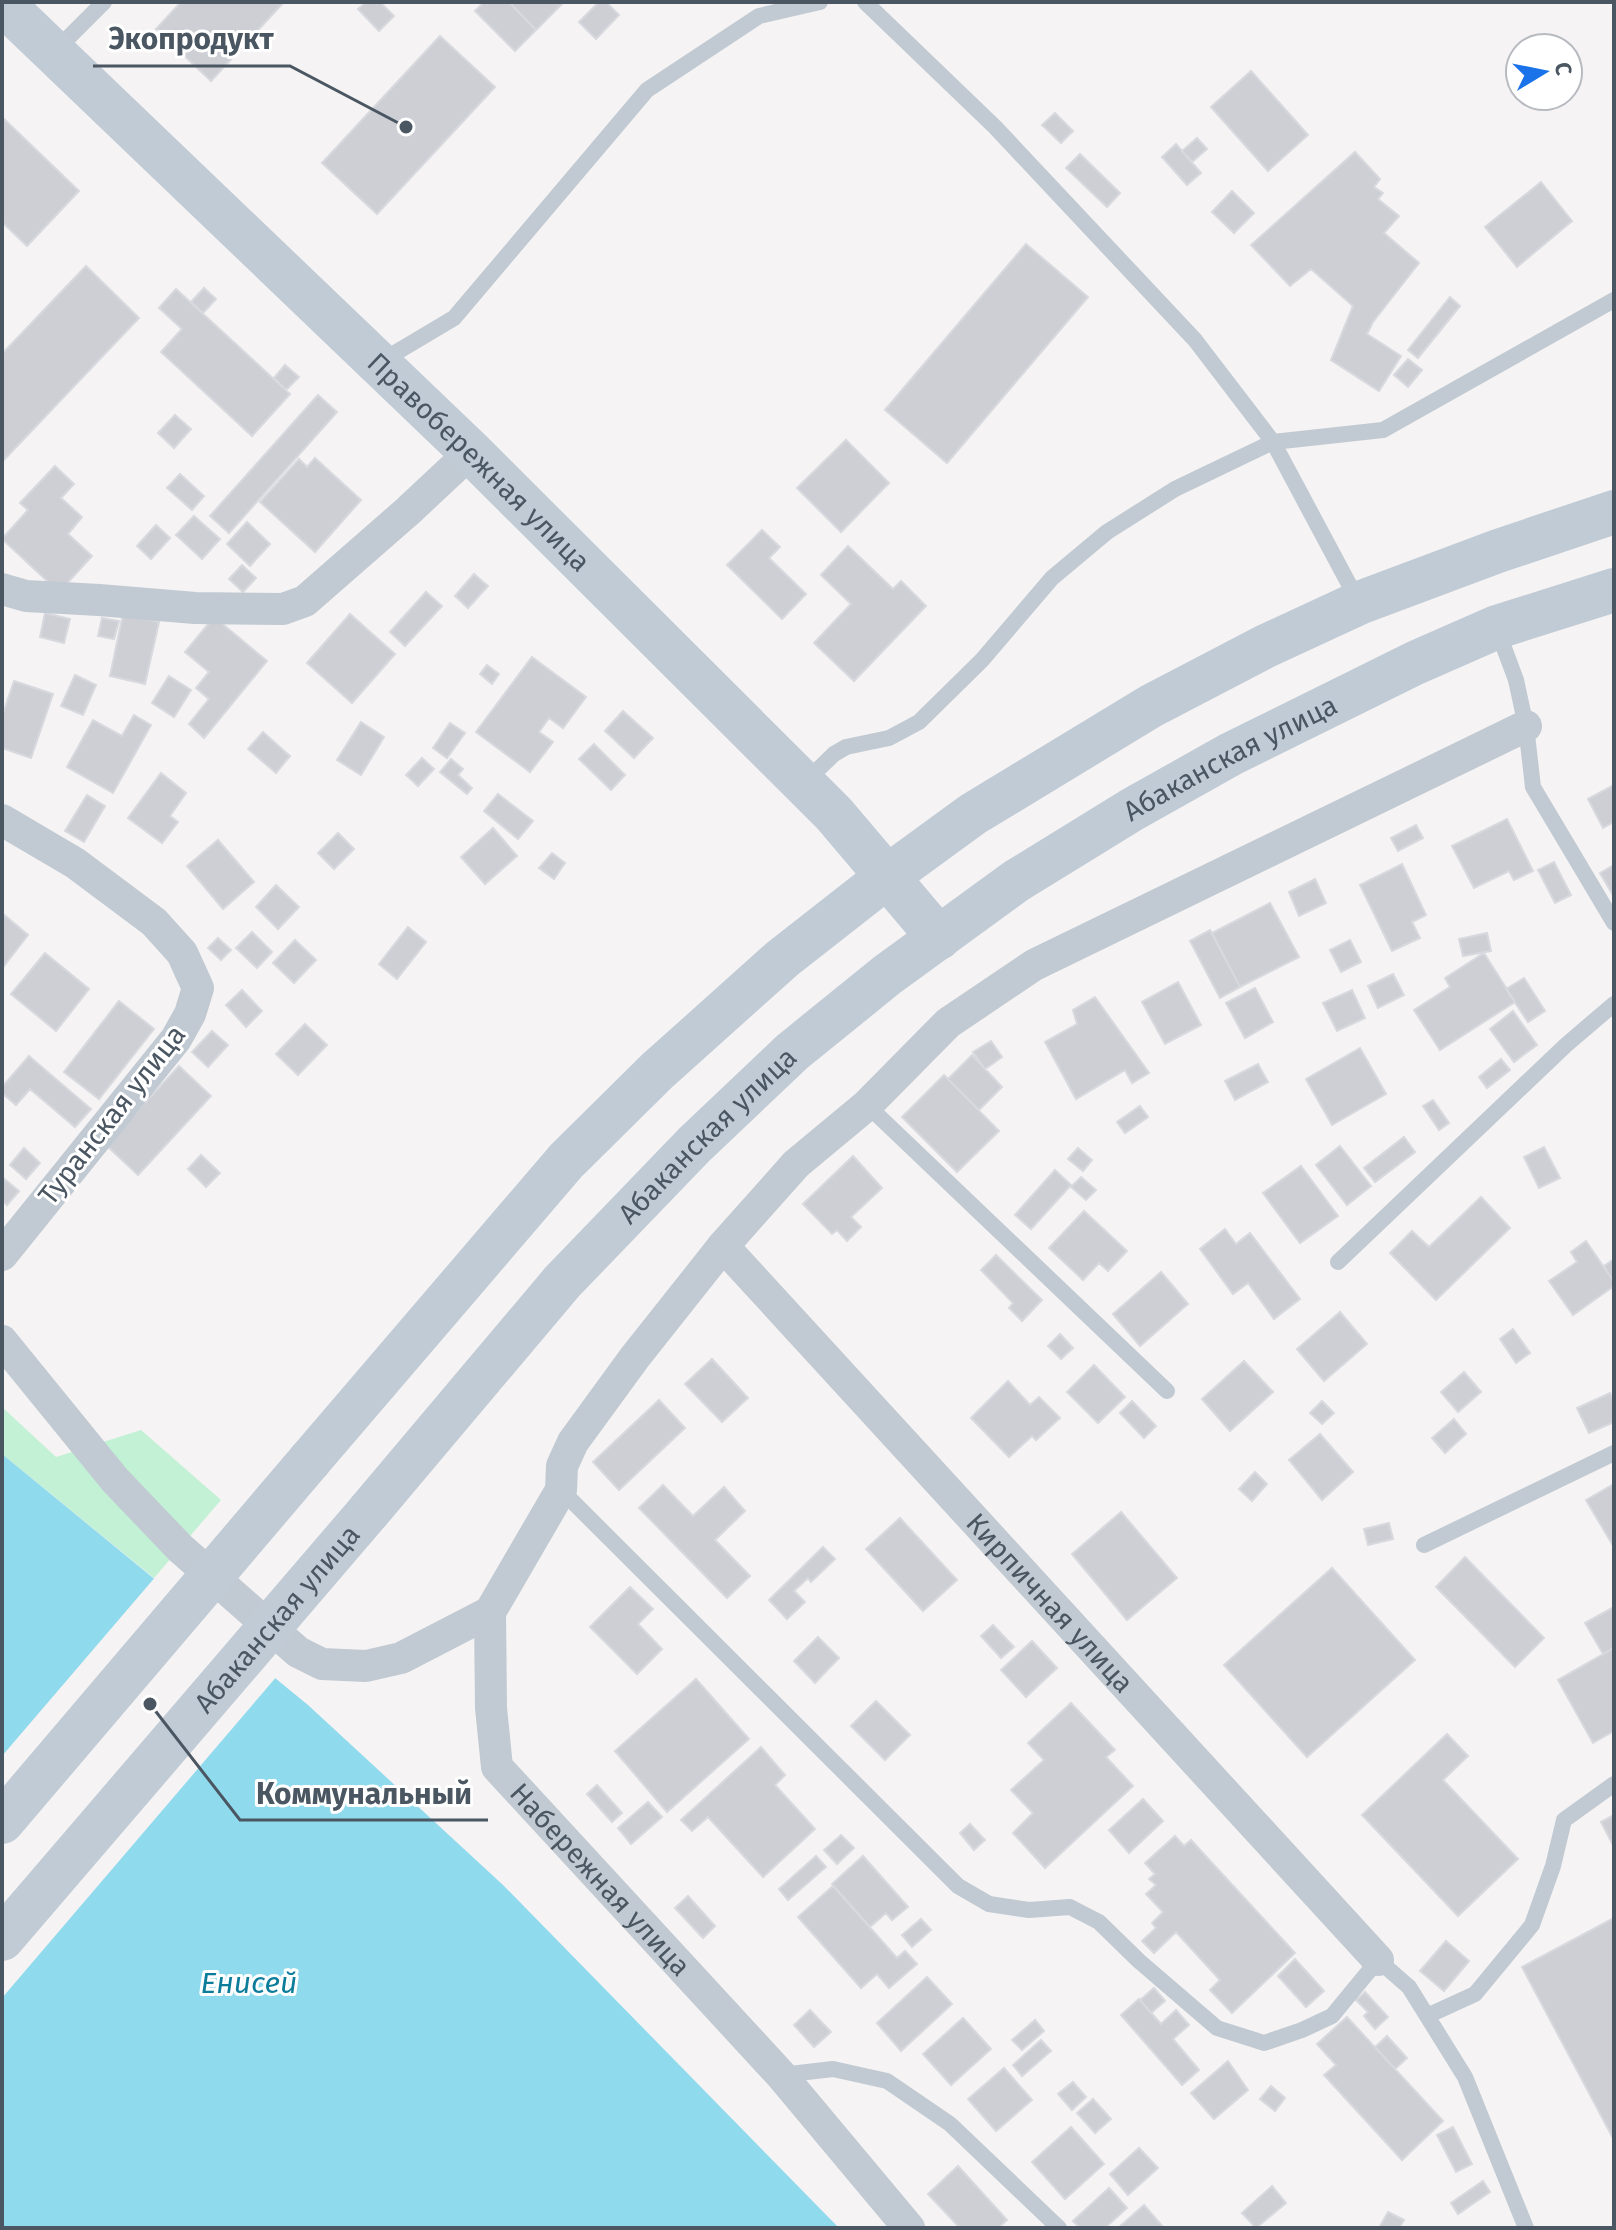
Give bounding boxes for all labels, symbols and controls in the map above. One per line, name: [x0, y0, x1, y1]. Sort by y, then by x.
callout: Экопродукт: [93, 12, 290, 66]
text: Экопродукт: [108, 21, 274, 57]
north arrow: [1504, 32, 1584, 112]
text: С: [1549, 60, 1578, 78]
street label: Правобережная улица: [361, 346, 597, 578]
street label: Абаканская улица: [1117, 688, 1342, 828]
street label: Туранская улица: [32, 1019, 192, 1211]
street label: Абаканская улица: [611, 1040, 803, 1230]
street label: Кирпичная улица: [960, 1506, 1141, 1699]
street label: Абаканская улица: [187, 1518, 366, 1719]
callout: Коммунальный: [240, 1766, 488, 1820]
text: Коммунальный: [256, 1776, 472, 1812]
street label: Набережная улица: [504, 1776, 697, 1982]
water label: Енисей: [201, 1965, 297, 2001]

